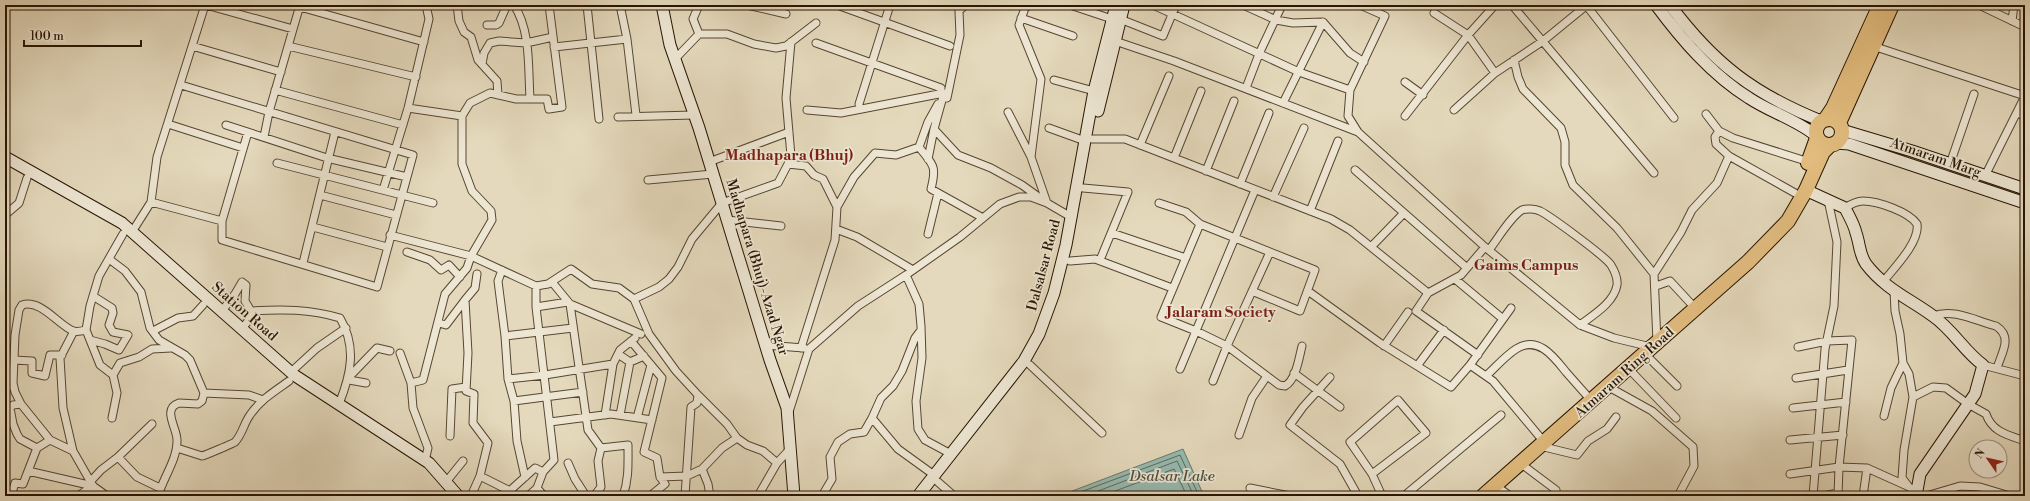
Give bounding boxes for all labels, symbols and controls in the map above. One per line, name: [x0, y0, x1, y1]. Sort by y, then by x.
scale bar: [24, 22, 141, 48]
text: 100 m: [30, 29, 64, 44]
street label: Atmaram Marg: [1887, 134, 1984, 182]
district label: Madhapara (Bhuj): [725, 146, 854, 165]
street label: Madhapara (Bhuj)-Azad Ngar: [722, 177, 793, 358]
street label: Dalsalsar Road: [1023, 217, 1065, 313]
district label: Gaims Campus: [1474, 256, 1578, 275]
street label: Station Road: [208, 278, 281, 345]
district label: Jalaram Society: [1164, 303, 1276, 322]
street label: Atmaram Ring Road: [1571, 323, 1678, 423]
north arrow: [1968, 439, 2008, 479]
text: N: [1972, 446, 1989, 461]
water label: Dsalsar Lake: [1128, 467, 1215, 486]

